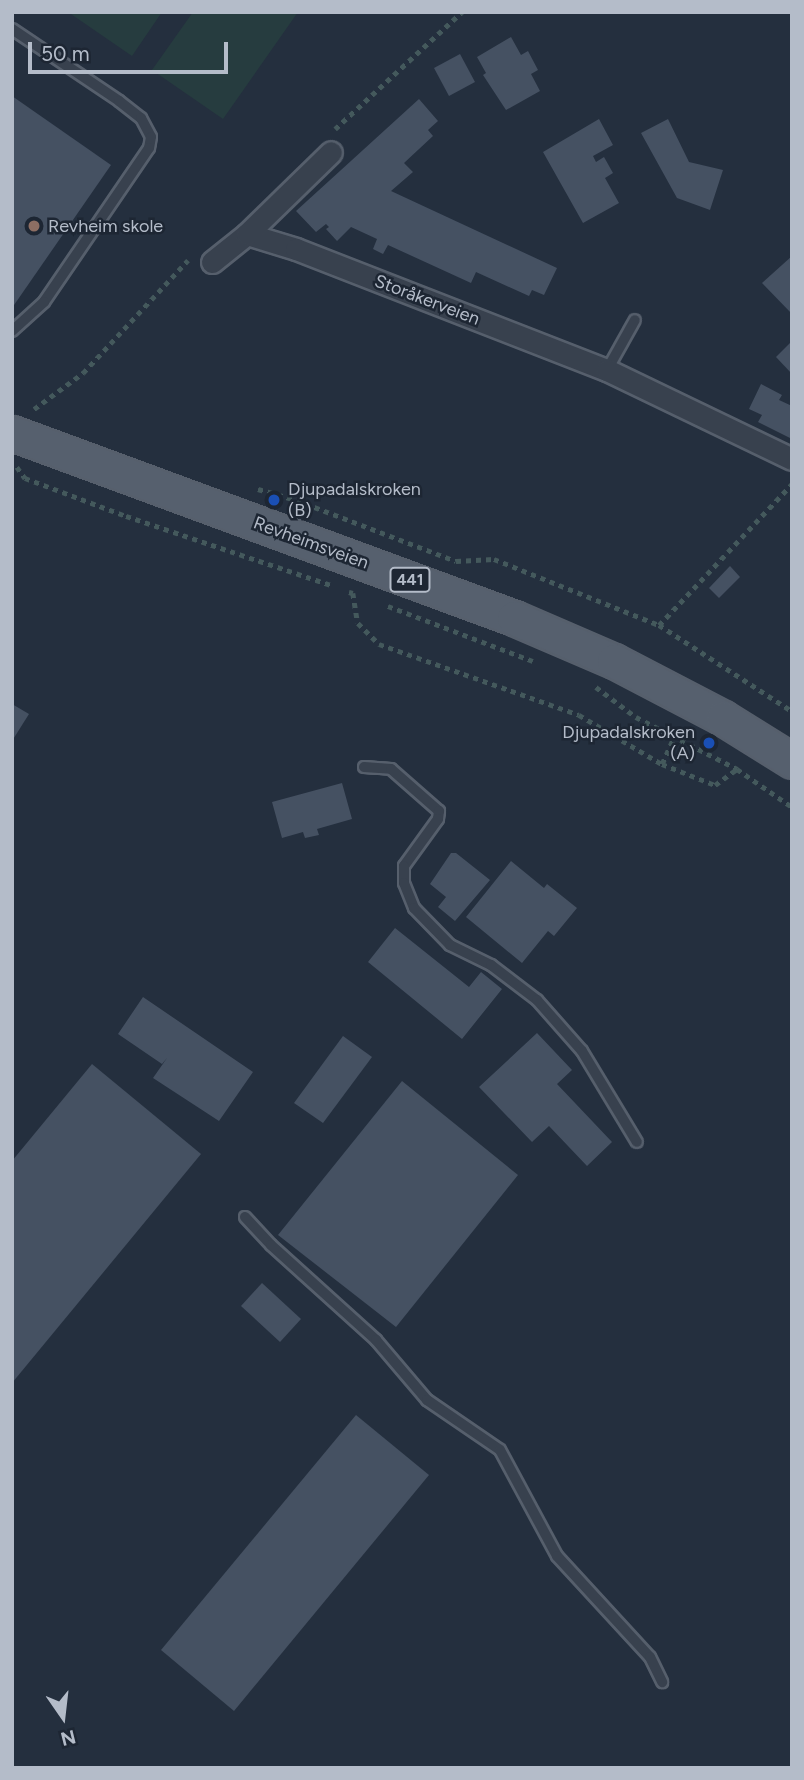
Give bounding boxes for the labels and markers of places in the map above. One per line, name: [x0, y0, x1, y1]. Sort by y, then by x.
place label: Revheim skole: [48, 215, 163, 237]
marker: Revheim skole: [26, 218, 42, 234]
place label: Djupadalskroken (B): [288, 479, 421, 522]
marker: Djupadalskroken (B): [266, 492, 282, 508]
place label: Djupadalskroken (A): [562, 722, 695, 764]
marker: Djupadalskroken (A): [701, 735, 717, 751]

